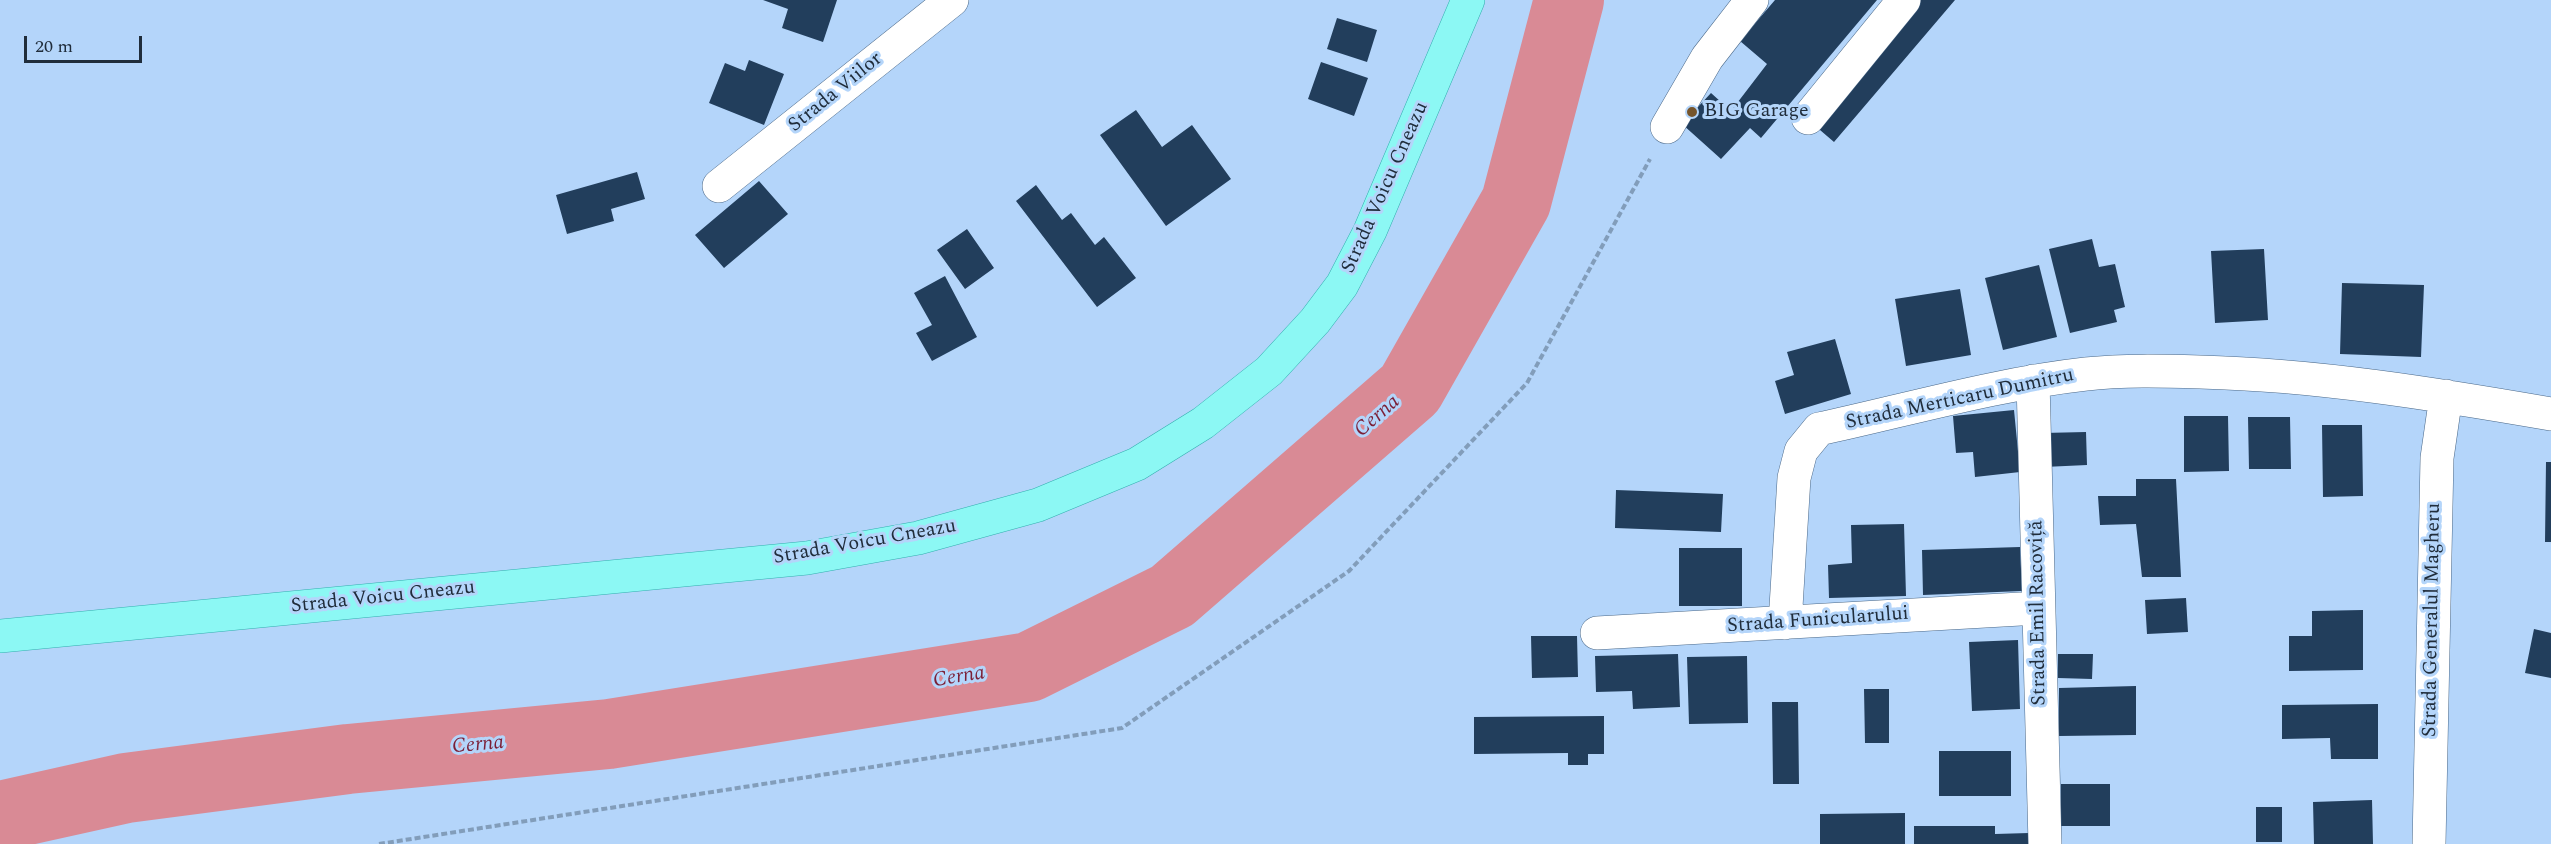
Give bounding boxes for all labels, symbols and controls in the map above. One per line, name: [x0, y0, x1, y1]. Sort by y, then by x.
scale bar: [27, 24, 146, 62]
text: 20 m: [35, 33, 73, 60]
street label: Strada Viilor: [784, 48, 888, 138]
street label: Strada Voicu Cneazu: [1337, 99, 1435, 277]
place label: BIG Garage: [1704, 100, 1809, 124]
marker: BIG Garage: [1685, 105, 1699, 119]
street label: Strada Merticaru Dumitru: [1844, 364, 2076, 436]
water label: Cerna: [1350, 390, 1406, 444]
street label: Strada Generalul Magheru: [2419, 503, 2447, 737]
street label: Strada Voicu Cneazu: [772, 515, 958, 571]
street label: Strada Emil Racoviță: [2025, 520, 2053, 706]
street label: Strada Voicu Cneazu: [290, 576, 476, 620]
street label: Strada Funicularului: [1726, 603, 1910, 639]
water label: Cerna: [931, 661, 987, 695]
water label: Cerna: [451, 731, 505, 761]

